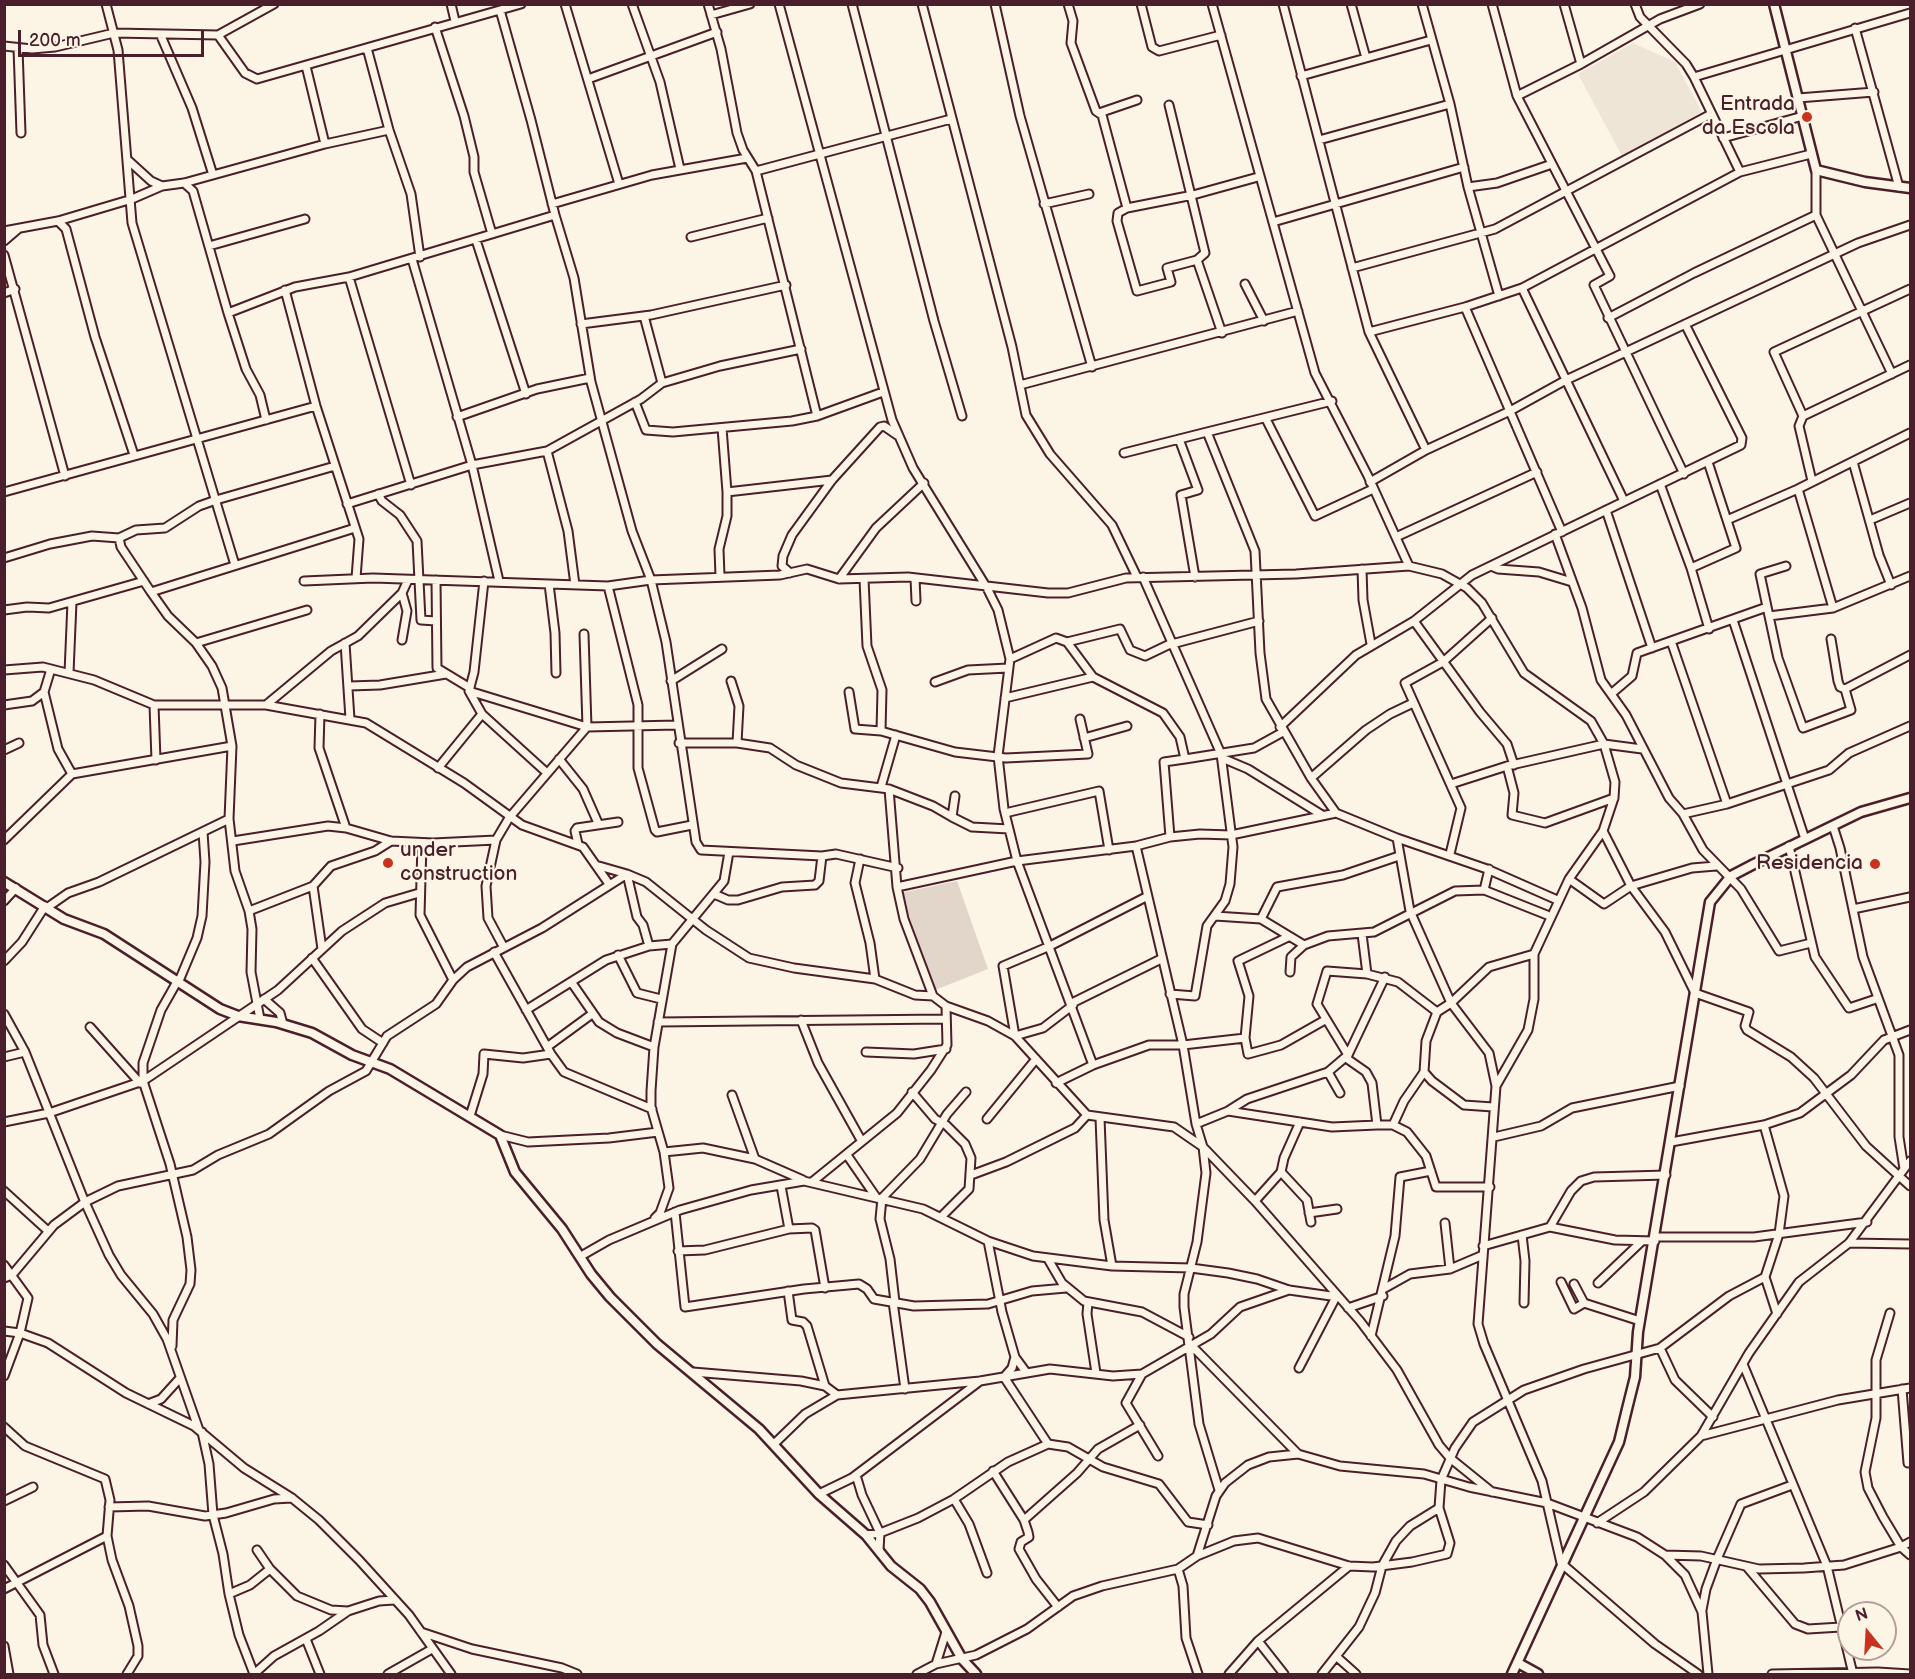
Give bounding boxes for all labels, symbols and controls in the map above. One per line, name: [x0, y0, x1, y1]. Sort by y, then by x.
scale bar: [21, 18, 207, 56]
text: 200 m: [29, 30, 81, 51]
place label: Entrada da Escola: [1702, 92, 1795, 142]
marker: Entrada da Escola: [1800, 110, 1814, 124]
place label: under construction: [400, 838, 517, 888]
place label: Residencia: [1756, 851, 1863, 877]
marker: under construction: [381, 856, 395, 870]
marker: Residencia: [1868, 857, 1882, 871]
north arrow: [1837, 1601, 1897, 1661]
text: N: [1853, 1604, 1871, 1626]

